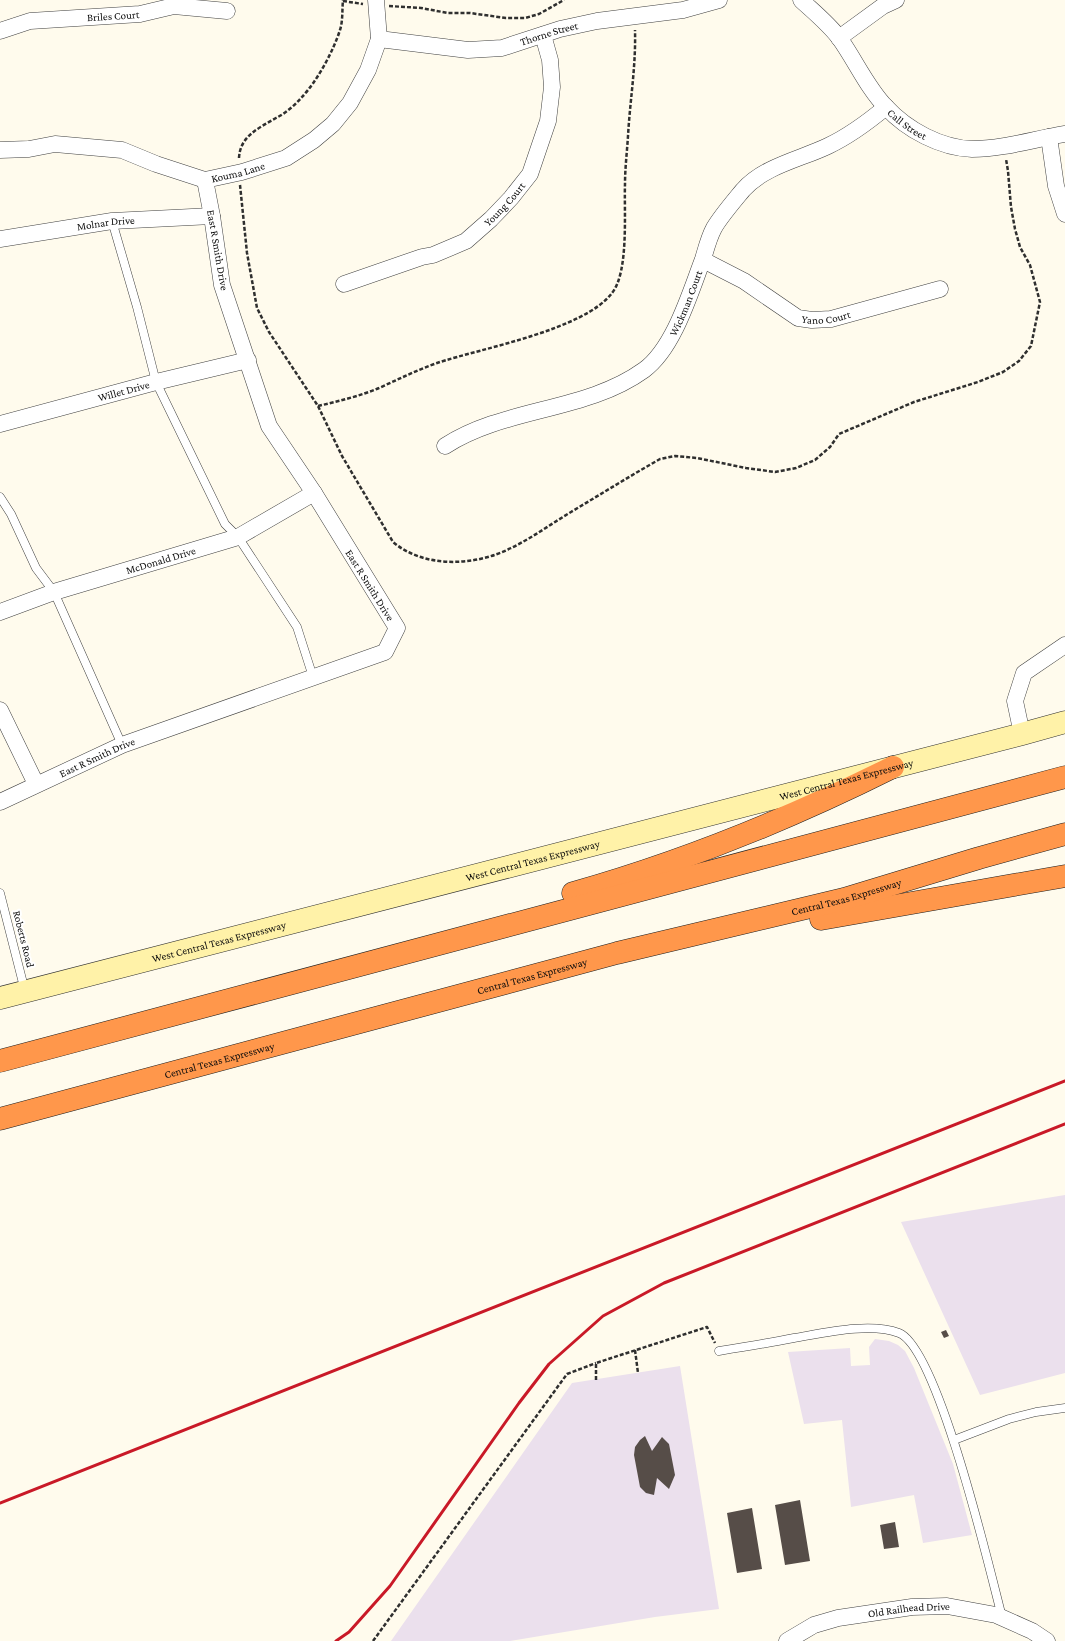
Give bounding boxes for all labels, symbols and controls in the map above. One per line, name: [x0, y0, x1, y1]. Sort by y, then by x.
street label: Briles Court: [87, 8, 140, 23]
street label: Thorne Street: [518, 19, 579, 48]
street label: Call Street: [885, 106, 929, 142]
street label: Kouma Lane: [210, 159, 266, 184]
street label: Young Court: [481, 179, 527, 228]
street label: East R Smith Drive: [205, 209, 231, 291]
street label: Molnar Drive: [76, 214, 135, 233]
street label: Wickman Court: [667, 268, 704, 338]
street label: Yano Court: [801, 308, 852, 326]
street label: Willet Drive: [96, 378, 151, 403]
street label: McDonald Drive: [124, 544, 197, 576]
street label: East R Smith Drive: [343, 547, 397, 623]
street label: East R Smith Drive: [57, 735, 137, 779]
street label: West Central Texas Expressway: [778, 756, 916, 802]
street label: West Central Texas Expressway: [464, 837, 602, 884]
street label: Central Texas Expressway: [790, 876, 904, 917]
street label: Roberts Road: [11, 909, 37, 969]
street label: West Central Texas Expressway: [151, 918, 288, 965]
street label: Central Texas Expressway: [476, 955, 590, 996]
street label: Central Texas Expressway: [163, 1039, 277, 1081]
street label: Old Railhead Drive: [867, 1600, 951, 1619]

